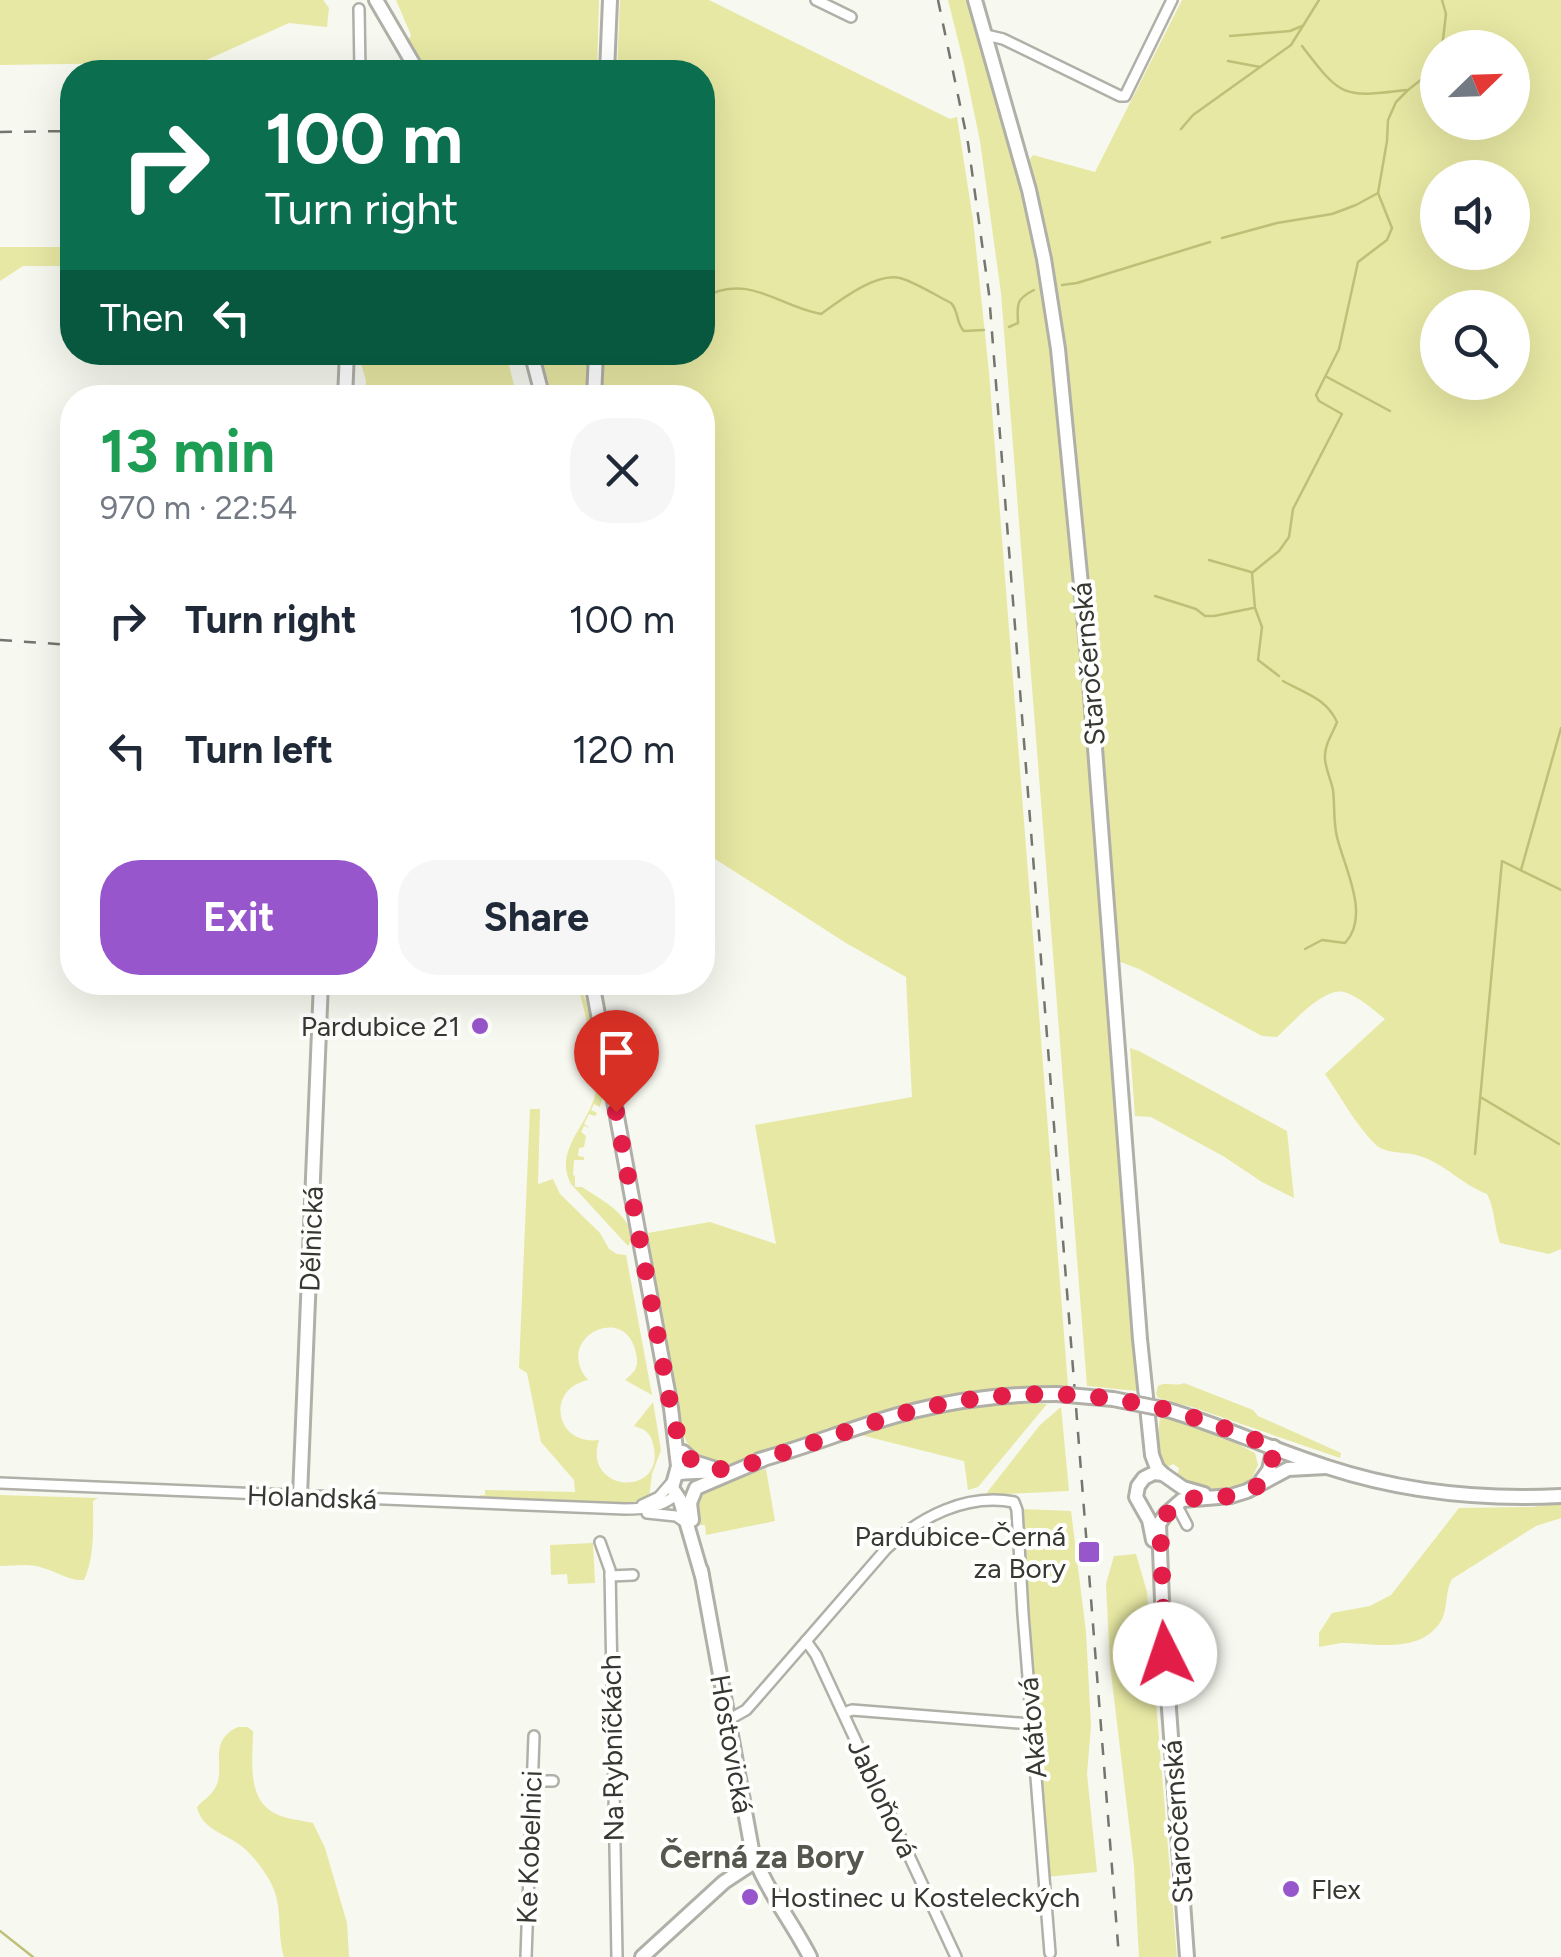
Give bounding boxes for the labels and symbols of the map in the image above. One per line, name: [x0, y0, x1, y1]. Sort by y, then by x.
north arrow: [1420, 30, 1530, 140]
street label: Staročernská: [1064, 581, 1112, 747]
place label: Pardubice 21: [301, 1009, 460, 1043]
pin: [574, 1010, 659, 1113]
marker: Pardubice 21: [469, 1015, 491, 1037]
street label: Dělnická: [292, 1186, 330, 1292]
street label: Holandská: [246, 1478, 378, 1516]
place label: Pardubice-Černá za Bory: [854, 1519, 1066, 1585]
marker: Pardubice-Černá za Bory: [1076, 1539, 1102, 1565]
position arrow: [1113, 1602, 1217, 1706]
street label: Na Rybníčkách: [593, 1654, 631, 1842]
street label: Hostovická: [703, 1672, 761, 1816]
street label: Akátová: [1011, 1676, 1053, 1780]
street label: Jabloňová: [841, 1733, 925, 1863]
street label: Staročernská: [1154, 1739, 1200, 1905]
street label: Ke Kobelnici: [509, 1770, 549, 1924]
district label: Černá za Bory: [660, 1838, 865, 1876]
place label: Flex: [1311, 1872, 1362, 1906]
marker: Flex: [1280, 1878, 1302, 1900]
place label: Hostinec u Kosteleckých: [770, 1880, 1080, 1914]
marker: Hostinec u Kosteleckých: [739, 1886, 761, 1908]

